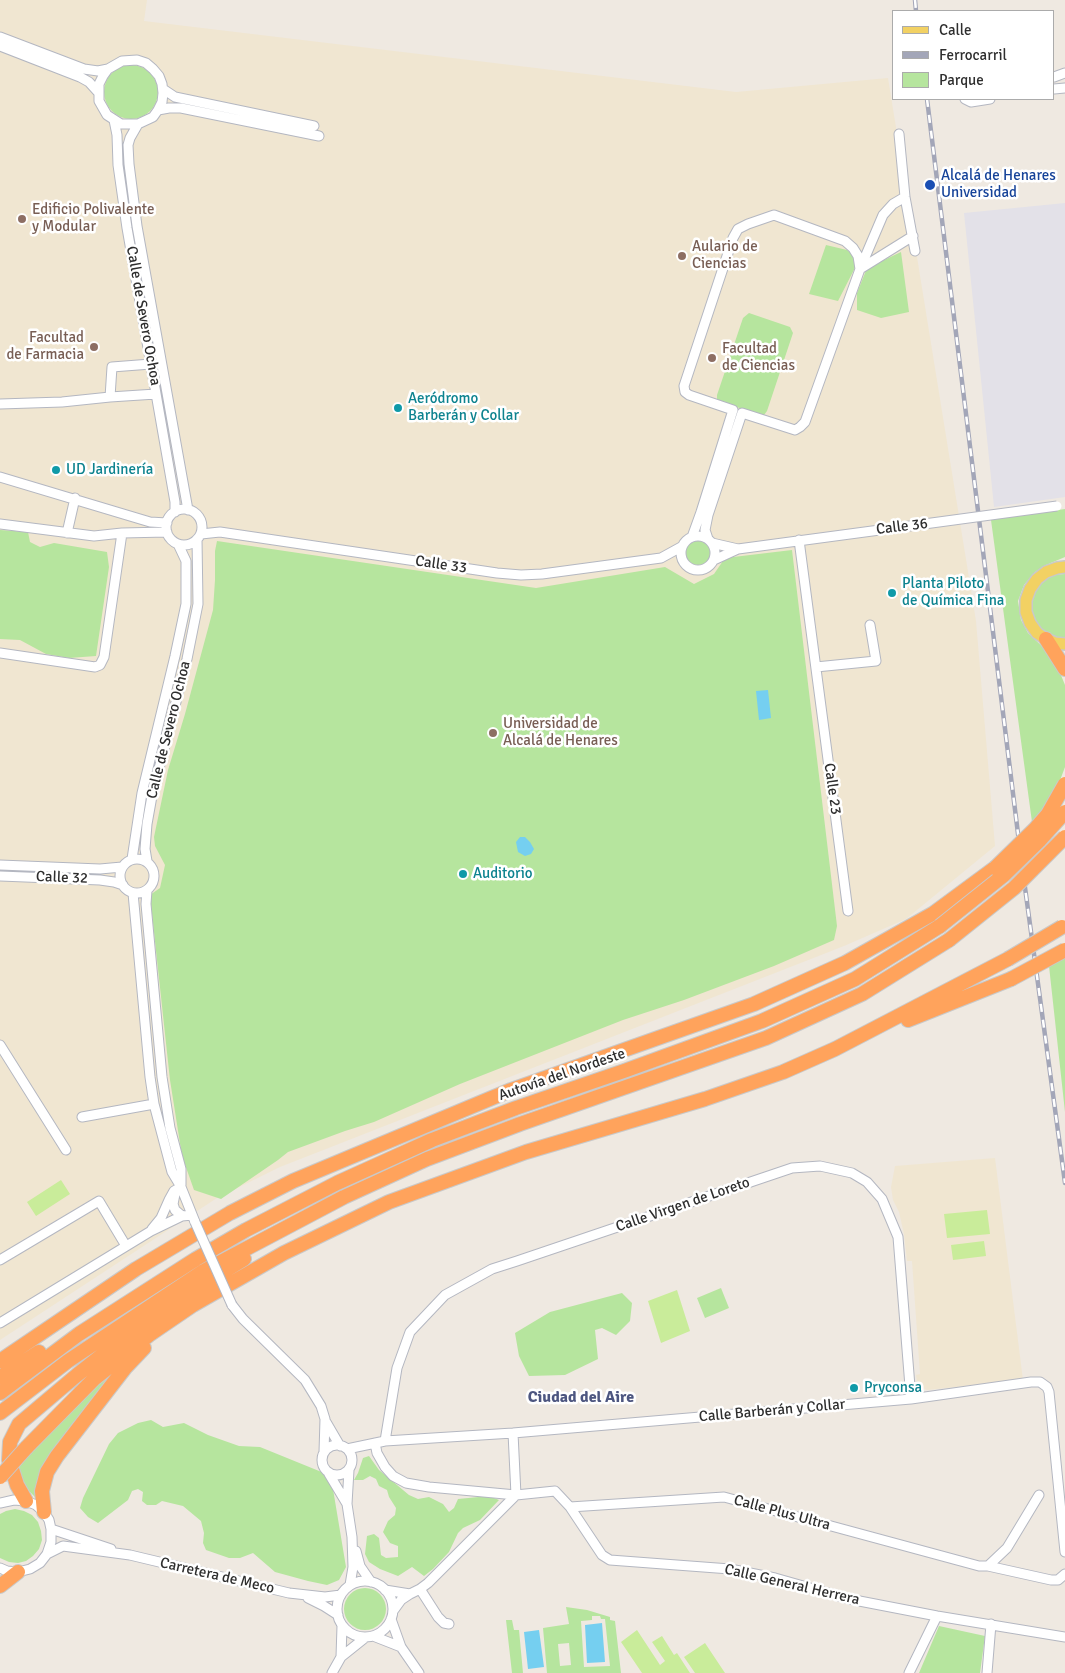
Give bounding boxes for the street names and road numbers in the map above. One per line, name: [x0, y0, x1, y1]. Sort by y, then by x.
street label: Calle de Severo Ochoa: [122, 245, 164, 387]
street label: Calle 36: [875, 515, 929, 539]
street label: Calle 33: [414, 552, 468, 578]
street label: Calle de Severo Ochoa: [143, 659, 195, 801]
street label: Calle 23: [819, 762, 845, 816]
street label: Calle 32: [36, 868, 88, 888]
street label: Autovía del Nordeste: [496, 1045, 628, 1105]
street label: Calle Virgen de Loreto: [614, 1174, 752, 1236]
street label: Calle Barberán y Collar: [698, 1396, 846, 1426]
street label: Calle Plus Ultra: [732, 1491, 832, 1535]
street label: Carretera de Meco: [158, 1554, 276, 1598]
street label: Calle General Herrera: [723, 1561, 861, 1609]

